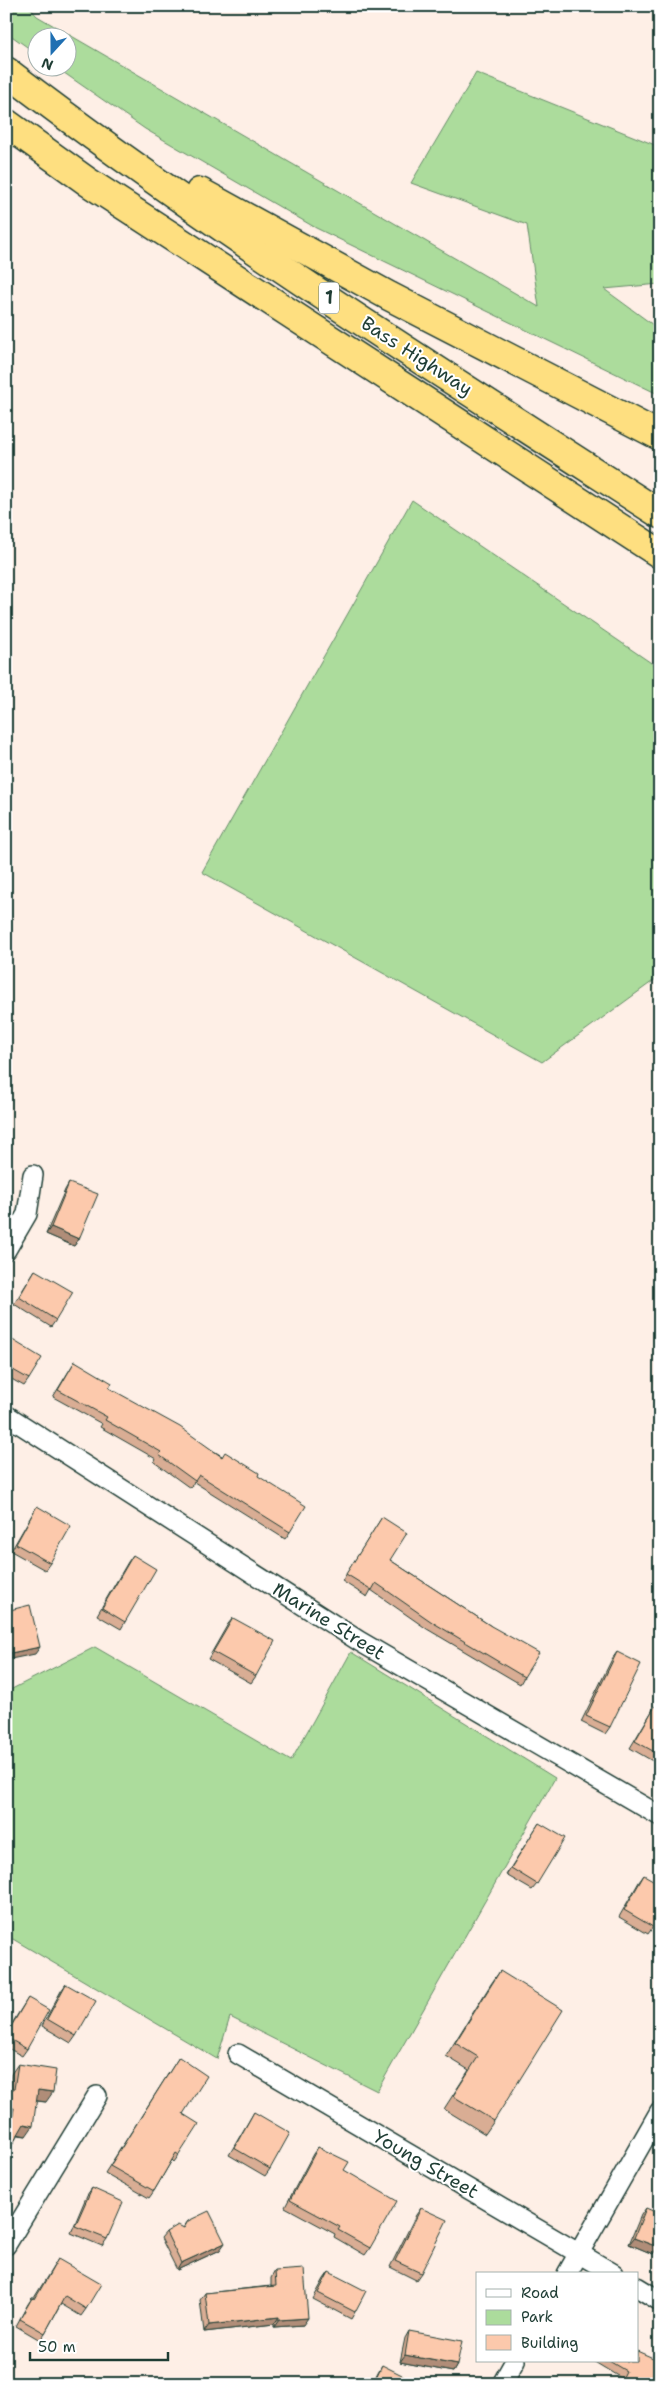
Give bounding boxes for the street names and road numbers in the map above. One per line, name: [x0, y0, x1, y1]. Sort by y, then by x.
road number: 1: [319, 282, 339, 314]
street label: Bass Highway: [356, 311, 478, 401]
street label: Marine Street: [268, 1577, 390, 1665]
street label: Young Street: [369, 2124, 483, 2204]

